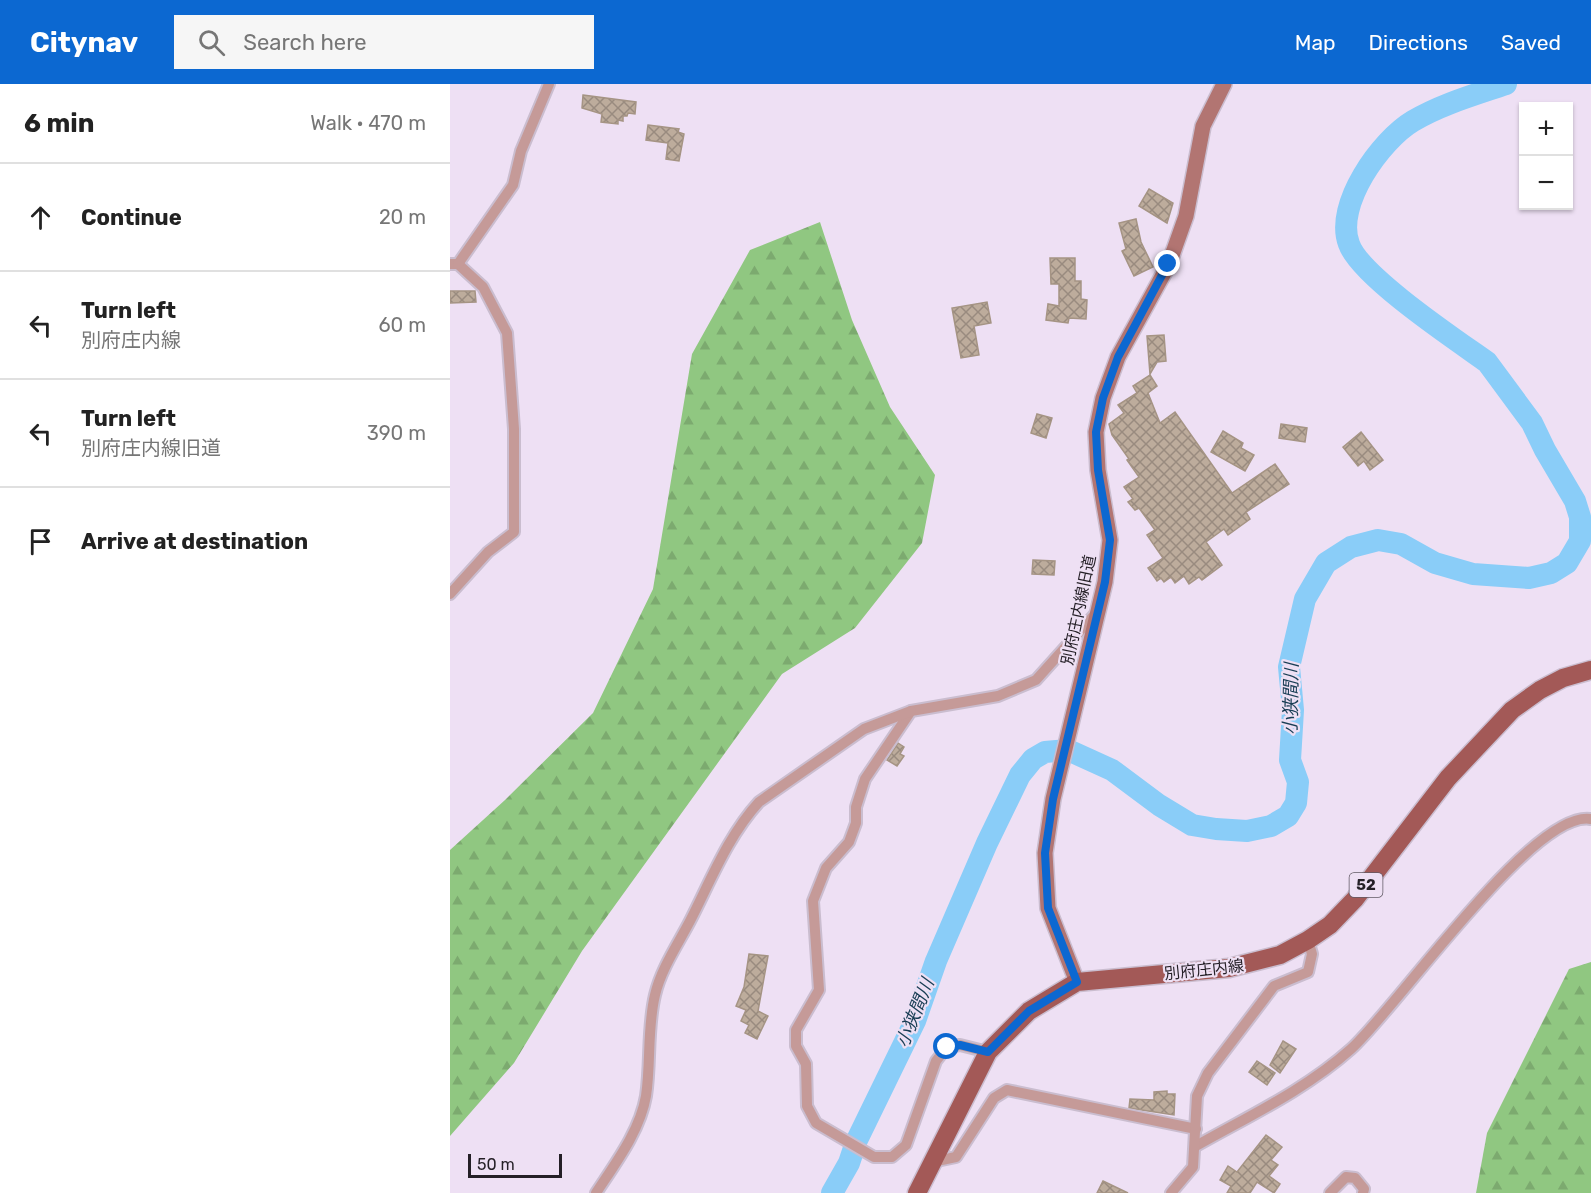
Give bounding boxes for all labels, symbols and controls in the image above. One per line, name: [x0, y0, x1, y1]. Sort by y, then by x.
search box: [174, 15, 594, 69]
text: Citynav: [30, 26, 138, 59]
icon: search: [195, 26, 228, 59]
text: Search here: [243, 29, 367, 56]
text: Map: [1295, 30, 1336, 55]
text: Directions: [1369, 30, 1468, 55]
text: Saved: [1501, 30, 1561, 55]
map controls: [1519, 102, 1573, 210]
button: +: [1519, 102, 1573, 156]
text: 6 min: [24, 108, 94, 139]
text: Walk · 470 m: [310, 111, 426, 135]
button: −: [1519, 156, 1573, 210]
icon: ahead: [24, 201, 57, 234]
text: Continue: [81, 204, 182, 231]
text: 20 m: [379, 205, 426, 229]
route end: [1154, 250, 1180, 276]
text: Turn left: [81, 297, 176, 324]
icon: left: [24, 309, 57, 342]
text: 60 m: [379, 313, 426, 337]
text: 別府庄内線: [81, 328, 181, 352]
text: Turn left: [81, 405, 176, 432]
icon: left: [24, 417, 57, 450]
text: 390 m: [367, 421, 426, 445]
text: 別府庄内線旧道: [81, 436, 221, 460]
icon: arrive: [24, 525, 57, 558]
text: Arrive at destination: [81, 528, 308, 555]
street label: 別府庄内線旧道: [1058, 553, 1099, 667]
water label: 小狭間川: [1279, 661, 1303, 735]
road number: 52: [1350, 873, 1382, 897]
street label: 別府庄内線: [1163, 956, 1245, 983]
water label: 小狭間川: [891, 974, 939, 1050]
route start: [933, 1033, 959, 1059]
scale bar: [468, 1151, 562, 1178]
text: 50 m: [477, 1155, 515, 1174]

